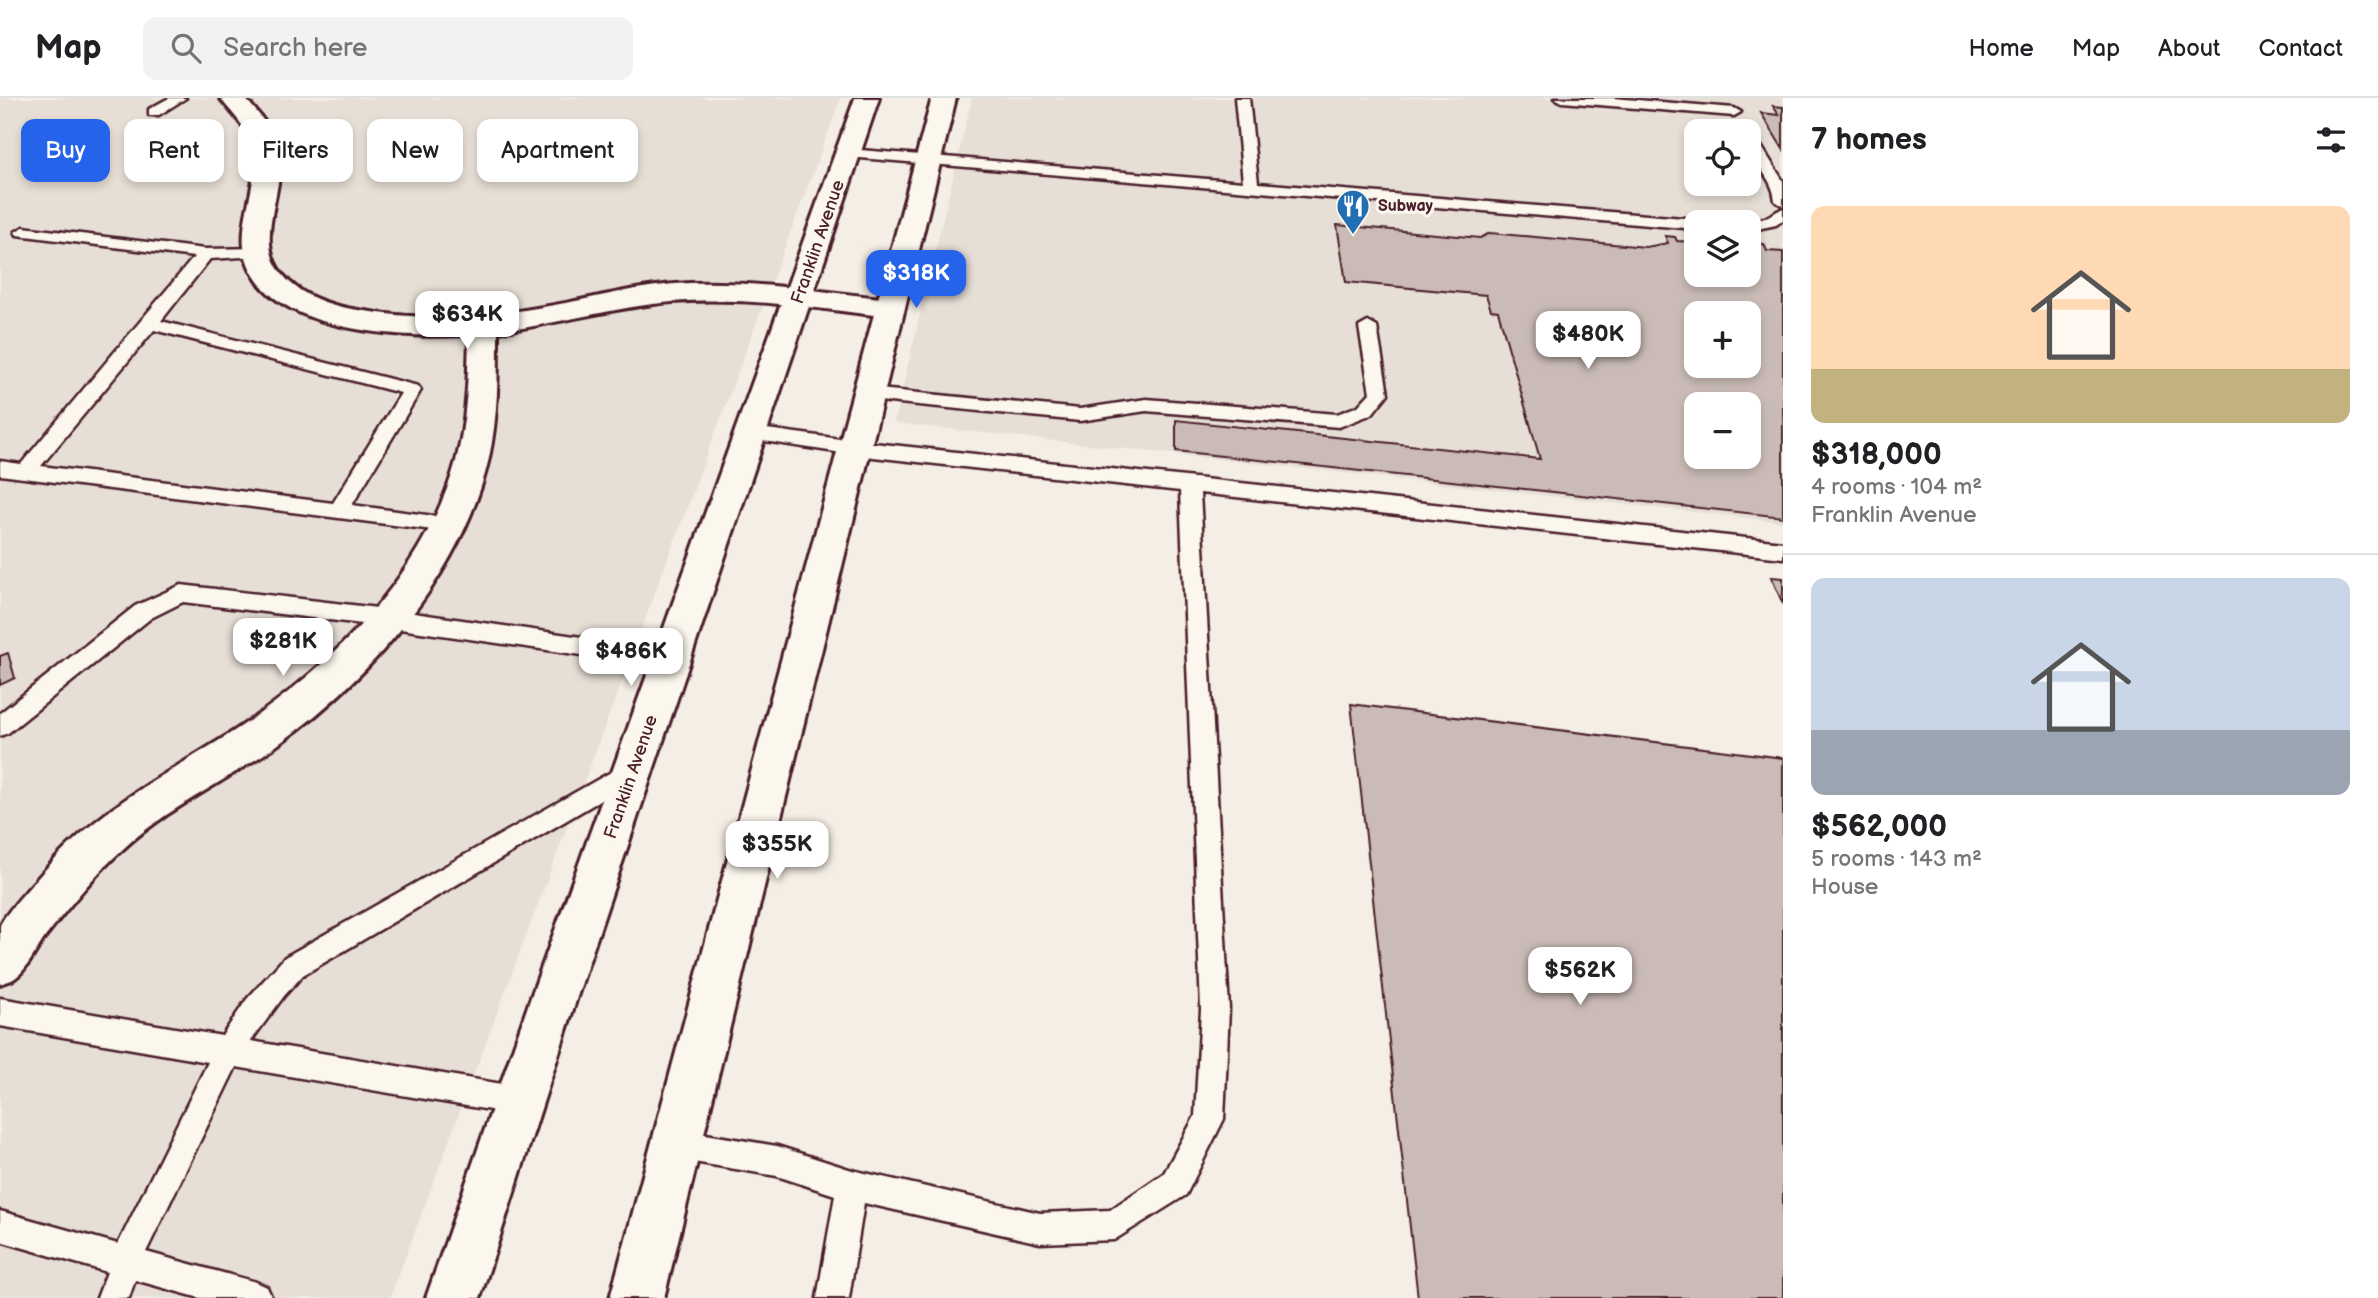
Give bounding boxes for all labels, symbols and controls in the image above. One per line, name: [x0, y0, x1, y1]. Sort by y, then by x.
search box: [143, 17, 633, 80]
text: Map: [35, 28, 101, 68]
icon: search: [167, 29, 205, 67]
text: Search here: [223, 33, 367, 64]
text: Home: [1969, 34, 2034, 63]
text: Map: [2072, 34, 2120, 63]
text: About: [2158, 34, 2220, 63]
text: Contact: [2258, 34, 2343, 63]
chip: Buy: [21, 119, 110, 182]
chip: Rent: [124, 119, 224, 182]
chip: Filters: [238, 119, 353, 182]
chip: New: [367, 119, 463, 182]
chip: Apartment: [477, 119, 638, 182]
map controls: [1684, 119, 1761, 469]
button: locate: [1684, 119, 1761, 196]
icon: filters: [2312, 121, 2350, 159]
text: 7 homes: [1811, 122, 1927, 158]
street label: Franklin Avenue: [787, 177, 849, 307]
restaurant icon: Subway: [1334, 187, 1372, 236]
place label: Subway: [1378, 197, 1434, 216]
button: layers: [1684, 210, 1761, 287]
pin: $318K: [867, 250, 965, 310]
icon: home: [2018, 252, 2144, 378]
text: $318K: [882, 259, 950, 287]
pin: $634K: [418, 292, 516, 351]
text: $634K: [431, 300, 503, 328]
button: +: [1684, 301, 1761, 378]
pin: $480K: [1539, 312, 1637, 371]
text: $480K: [1552, 320, 1624, 348]
button: −: [1684, 392, 1761, 469]
text: $318,000: [1811, 437, 1942, 473]
text: 4 rooms · 104 m²: [1811, 473, 1982, 501]
text: Franklin Avenue: [1811, 501, 1977, 529]
pin: $281K: [234, 618, 332, 678]
icon: home: [2018, 624, 2144, 750]
text: $281K: [249, 627, 317, 655]
pin: $486K: [582, 628, 680, 688]
text: $486K: [595, 637, 667, 665]
street label: Franklin Avenue: [600, 712, 662, 842]
text: $562,000: [1811, 809, 1947, 845]
pin: $355K: [728, 822, 826, 881]
text: $355K: [742, 830, 812, 858]
text: 5 rooms · 143 m²: [1811, 845, 1982, 873]
text: House: [1811, 873, 1878, 901]
pin: $562K: [1531, 948, 1629, 1007]
text: $562K: [1544, 956, 1616, 984]

